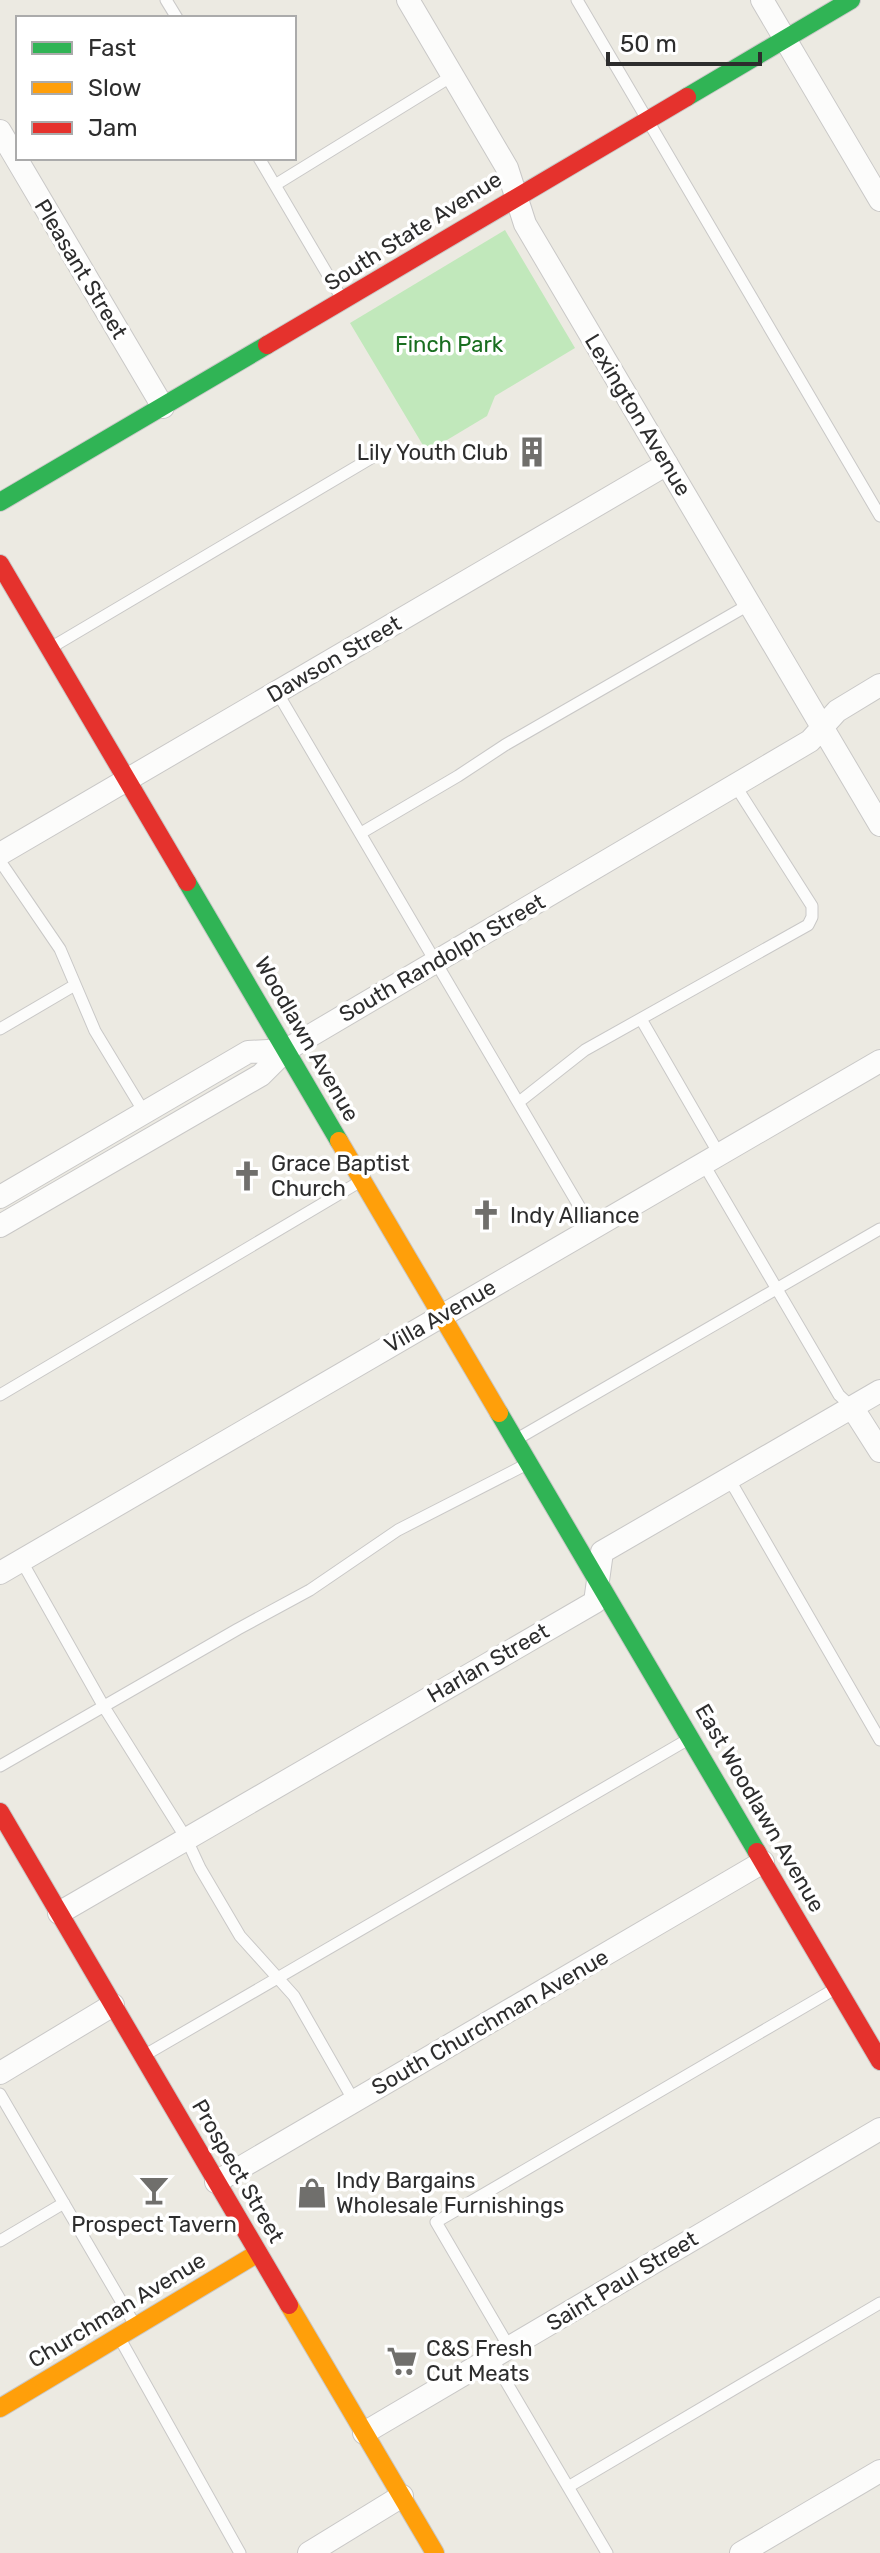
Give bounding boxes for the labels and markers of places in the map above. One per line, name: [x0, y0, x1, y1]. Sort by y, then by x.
building icon: Lily Youth Club: [515, 435, 549, 469]
place label: Lily Youth Club: [357, 439, 508, 466]
place label: Grace Baptist Church: [271, 1150, 410, 1202]
church icon: Grace Baptist Church: [230, 1159, 264, 1193]
church icon: Indy Alliance: [469, 1198, 503, 1232]
place label: Indy Alliance: [510, 1202, 640, 1229]
place label: Indy Bargains Wholesale Furnishings: [336, 2167, 564, 2219]
bar icon: Prospect Tavern: [137, 2173, 171, 2207]
shop icon: Indy Bargains Wholesale Furnishings: [295, 2176, 329, 2210]
place label: Prospect Tavern: [71, 2211, 237, 2238]
place label: C&S Fresh Cut Meats: [426, 2335, 533, 2387]
supermarket icon: C&S Fresh Cut Meats: [385, 2344, 419, 2378]

